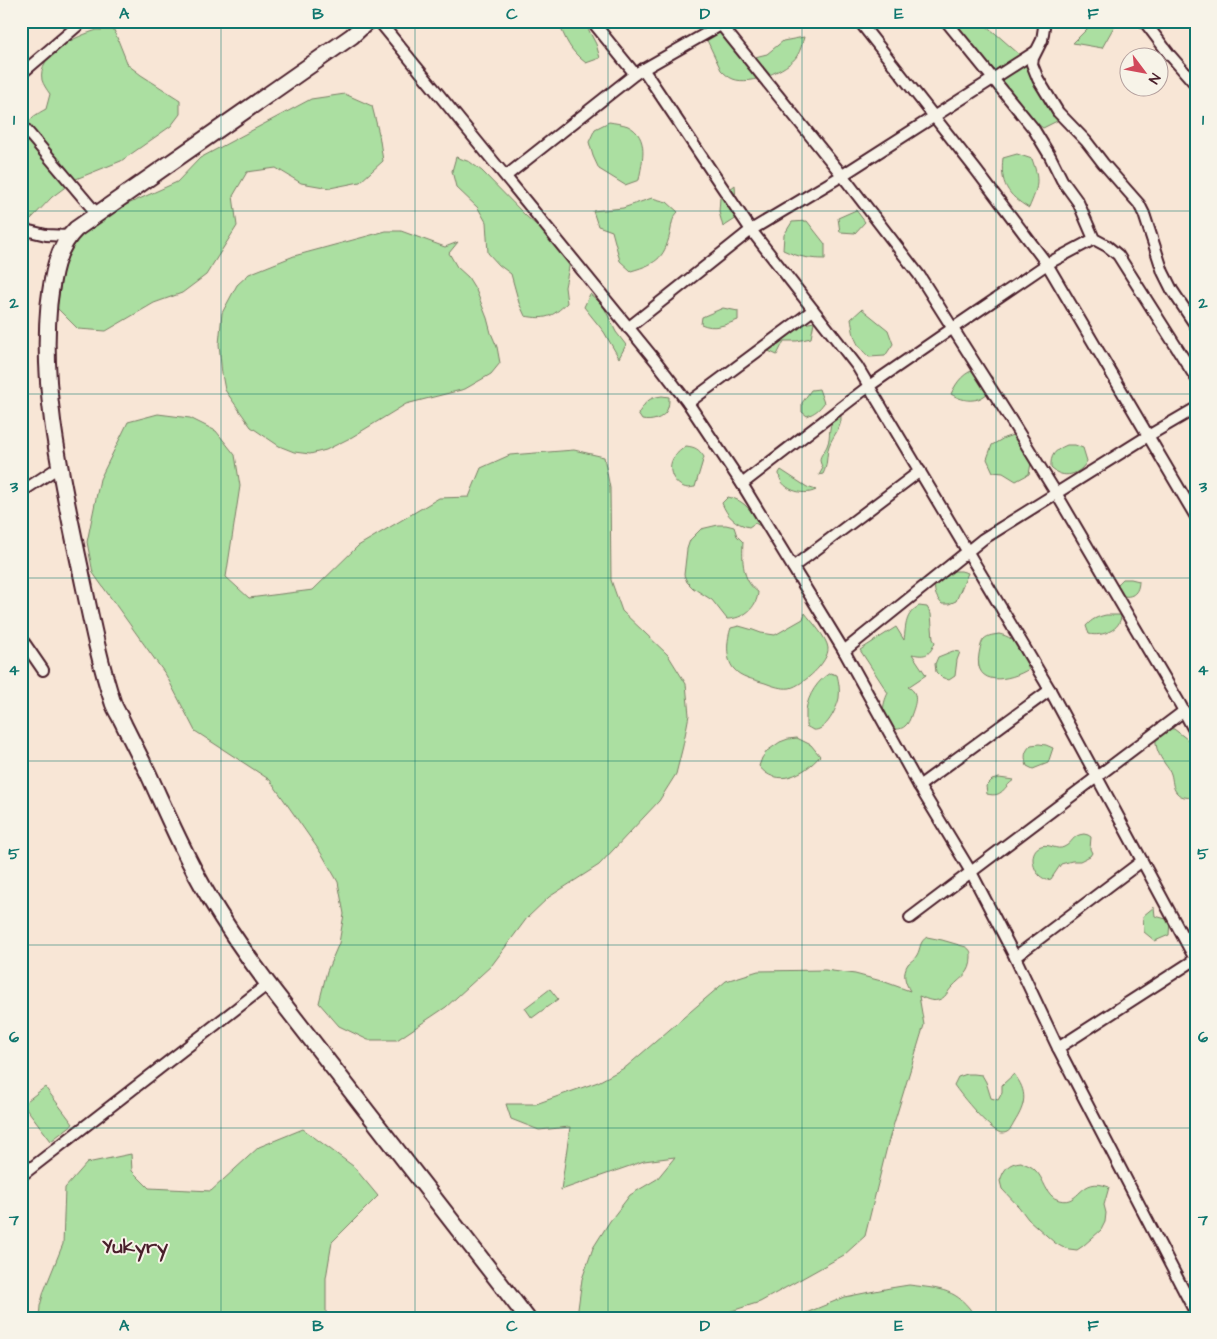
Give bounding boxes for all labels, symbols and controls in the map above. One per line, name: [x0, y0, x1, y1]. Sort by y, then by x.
text: A: [119, 3, 130, 25]
text: B: [312, 3, 324, 25]
text: C: [506, 3, 518, 25]
text: D: [700, 3, 711, 25]
text: E: [894, 3, 904, 25]
text: F: [1087, 3, 1099, 25]
north arrow: [1120, 48, 1170, 98]
text: N: [1143, 69, 1165, 88]
text: 1: [13, 109, 16, 131]
text: 1: [1202, 109, 1205, 131]
text: 2: [8, 292, 19, 314]
text: 2: [1197, 292, 1208, 314]
text: 3: [9, 476, 19, 498]
text: 3: [1198, 476, 1208, 498]
text: 4: [9, 659, 20, 681]
text: 4: [1198, 659, 1209, 681]
text: 5: [8, 843, 20, 865]
text: 5: [1197, 843, 1209, 865]
text: 6: [9, 1026, 19, 1048]
text: 6: [1198, 1026, 1208, 1048]
text: 7: [8, 1209, 19, 1231]
text: 7: [1197, 1209, 1208, 1231]
district label: Yukyry: [102, 1233, 168, 1262]
text: A: [119, 1315, 130, 1337]
text: B: [312, 1315, 324, 1337]
text: C: [506, 1315, 518, 1337]
text: D: [700, 1315, 711, 1337]
text: E: [894, 1315, 904, 1337]
text: F: [1087, 1315, 1099, 1337]

